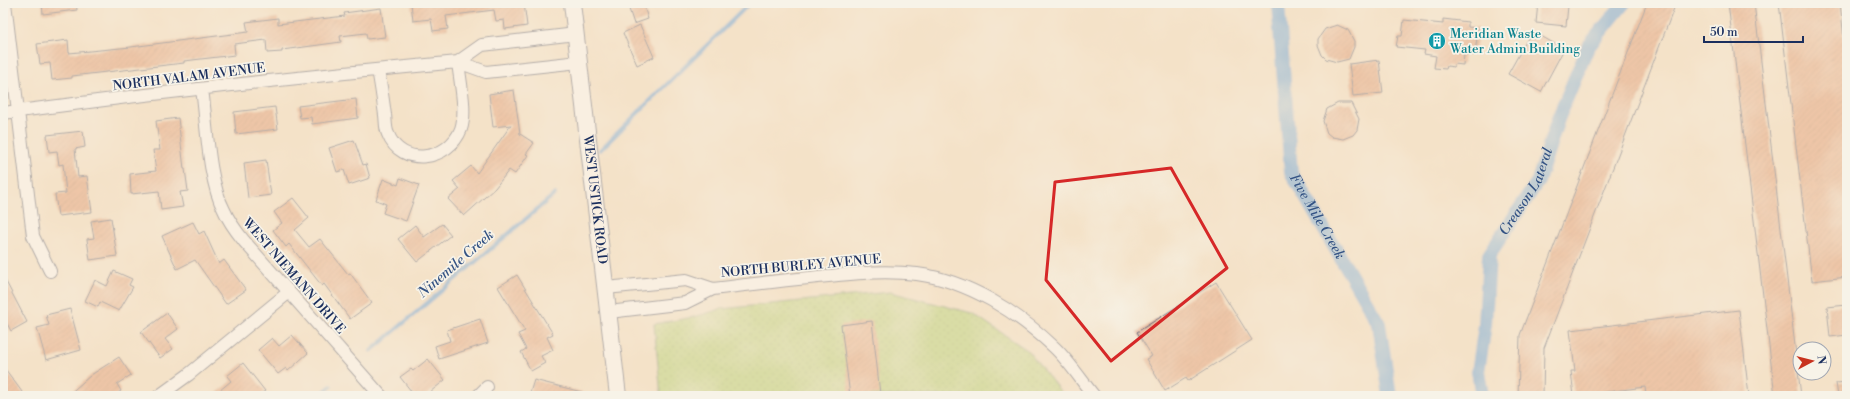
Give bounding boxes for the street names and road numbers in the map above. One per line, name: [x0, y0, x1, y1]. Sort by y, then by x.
street label: NORTH VALAM AVENUE: [112, 60, 266, 94]
street label: WEST USTICK ROAD: [579, 133, 610, 265]
street label: WEST NIEMANN DRIVE: [239, 214, 349, 337]
street label: NORTH BURLEY AVENUE: [720, 251, 882, 281]

